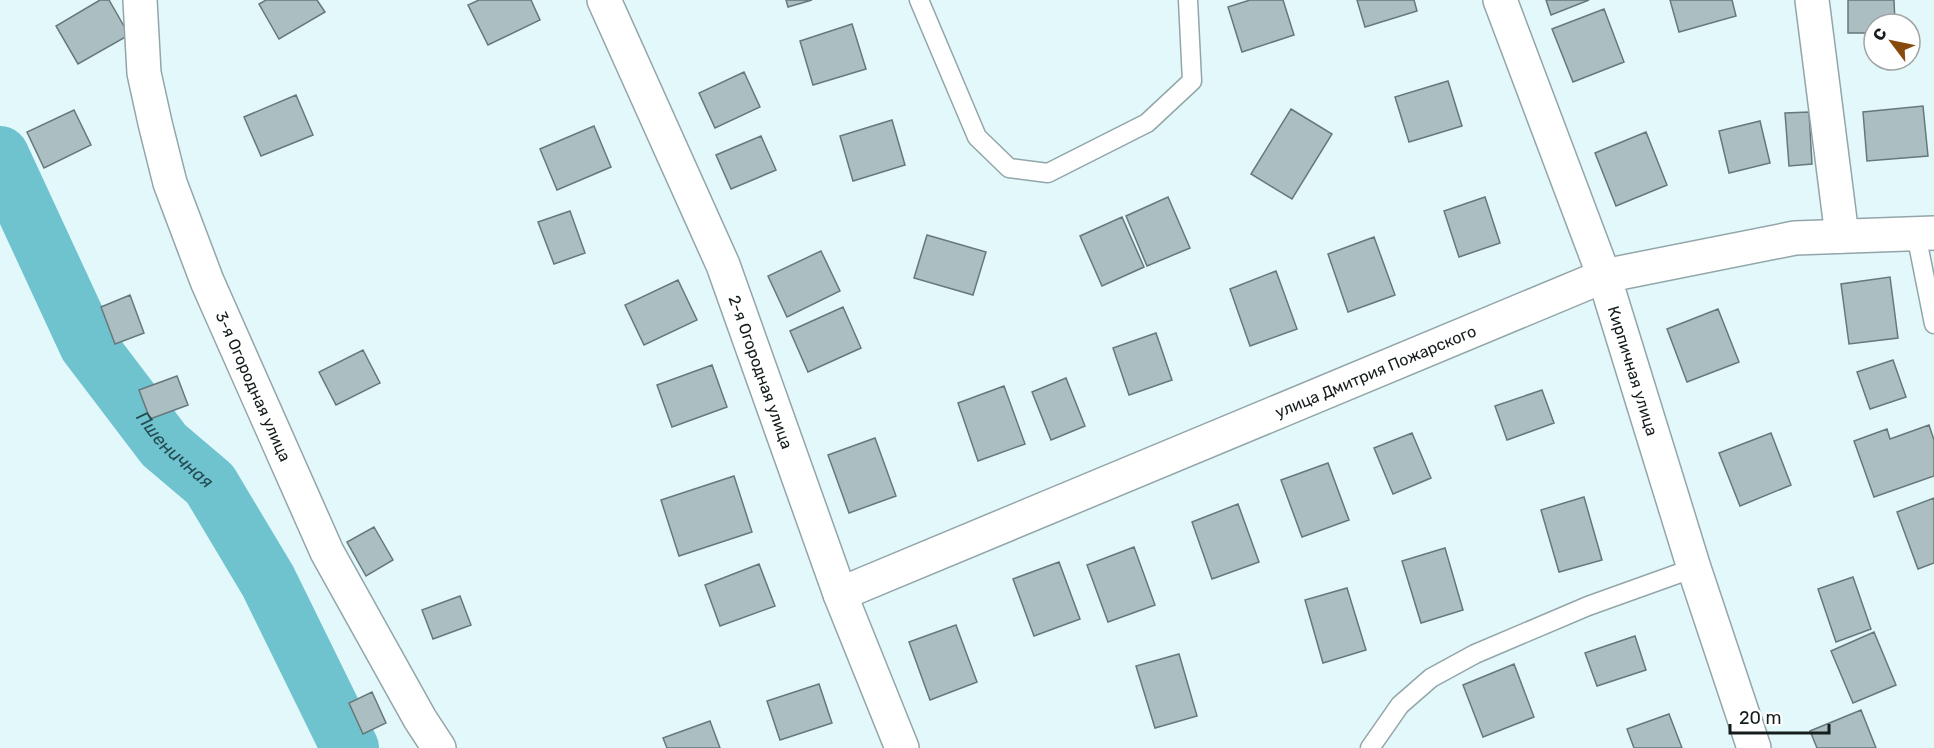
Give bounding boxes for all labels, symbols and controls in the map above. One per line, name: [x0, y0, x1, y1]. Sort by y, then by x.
north arrow: [1862, 12, 1922, 72]
text: С: [1869, 25, 1891, 44]
street label: 2-я Огородная улица: [725, 293, 797, 451]
street label: Кирпичная улица: [1604, 303, 1662, 438]
street label: 3-я Огородная улица: [212, 308, 295, 464]
street label: улица Дмитрия Пожарского: [1272, 321, 1479, 421]
water label: Пшеничная: [132, 407, 218, 493]
scale bar: [1730, 697, 1829, 735]
text: 20 m: [1739, 707, 1781, 729]

